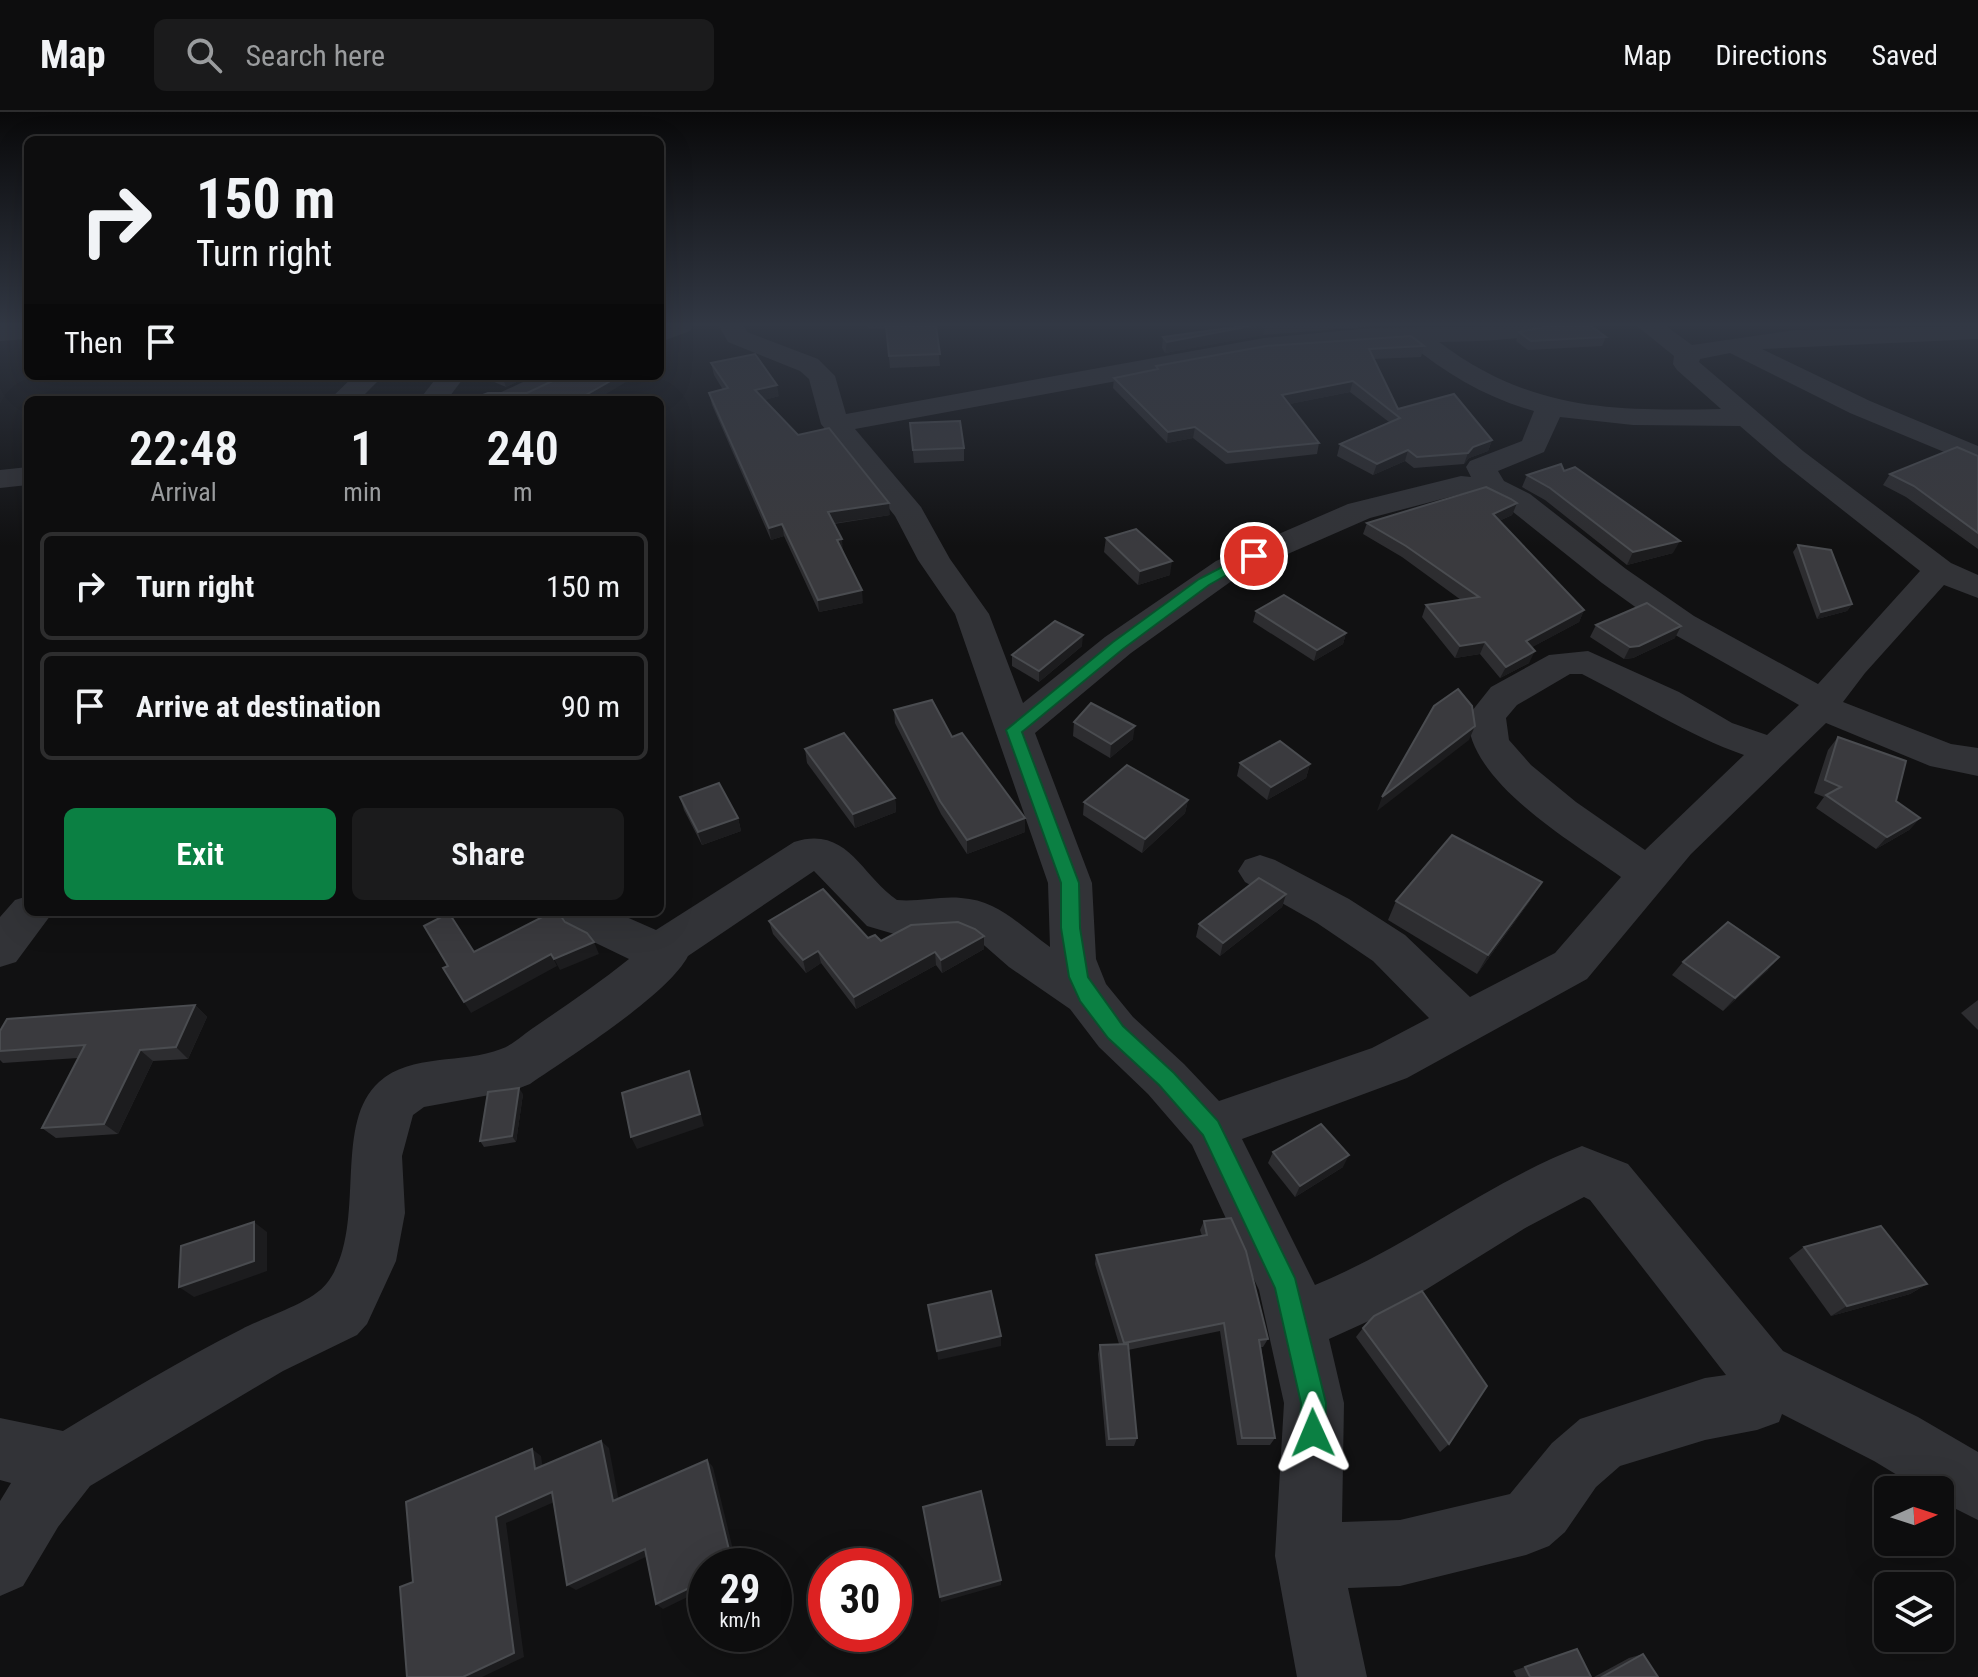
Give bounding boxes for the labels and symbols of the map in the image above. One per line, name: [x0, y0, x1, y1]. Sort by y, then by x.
pin: [1220, 522, 1288, 590]
position arrow: [1271, 1391, 1355, 1475]
north arrow: [1874, 1476, 1954, 1556]
speed limit sign: 30: [808, 1548, 912, 1652]

